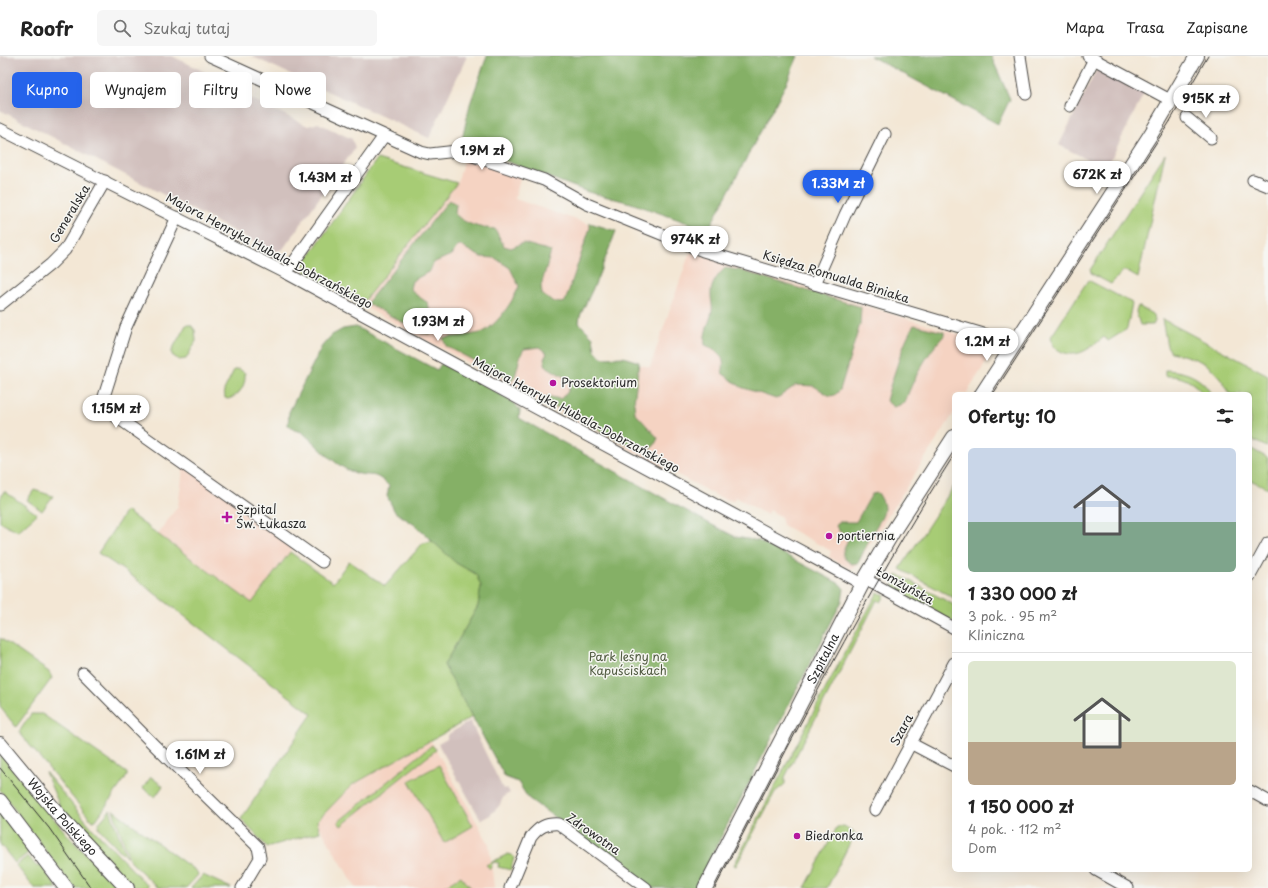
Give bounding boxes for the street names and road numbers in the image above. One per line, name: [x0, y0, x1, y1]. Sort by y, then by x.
street label: Generalska: [45, 180, 94, 246]
street label: Majora Henryka Hubala-Dobrzańskiego: [163, 188, 376, 313]
street label: Księdza Romualda Biniaka: [761, 245, 912, 307]
street label: Majora Henryka Hubala-Dobrzańskiego: [470, 352, 683, 477]
street label: Łomżyńska: [873, 561, 938, 609]
street label: Szpitalna: [802, 629, 843, 687]
street label: Szara: [885, 710, 917, 749]
street label: Wojska Polskiego: [24, 774, 102, 859]
street label: Zdrowotna: [563, 808, 625, 859]

